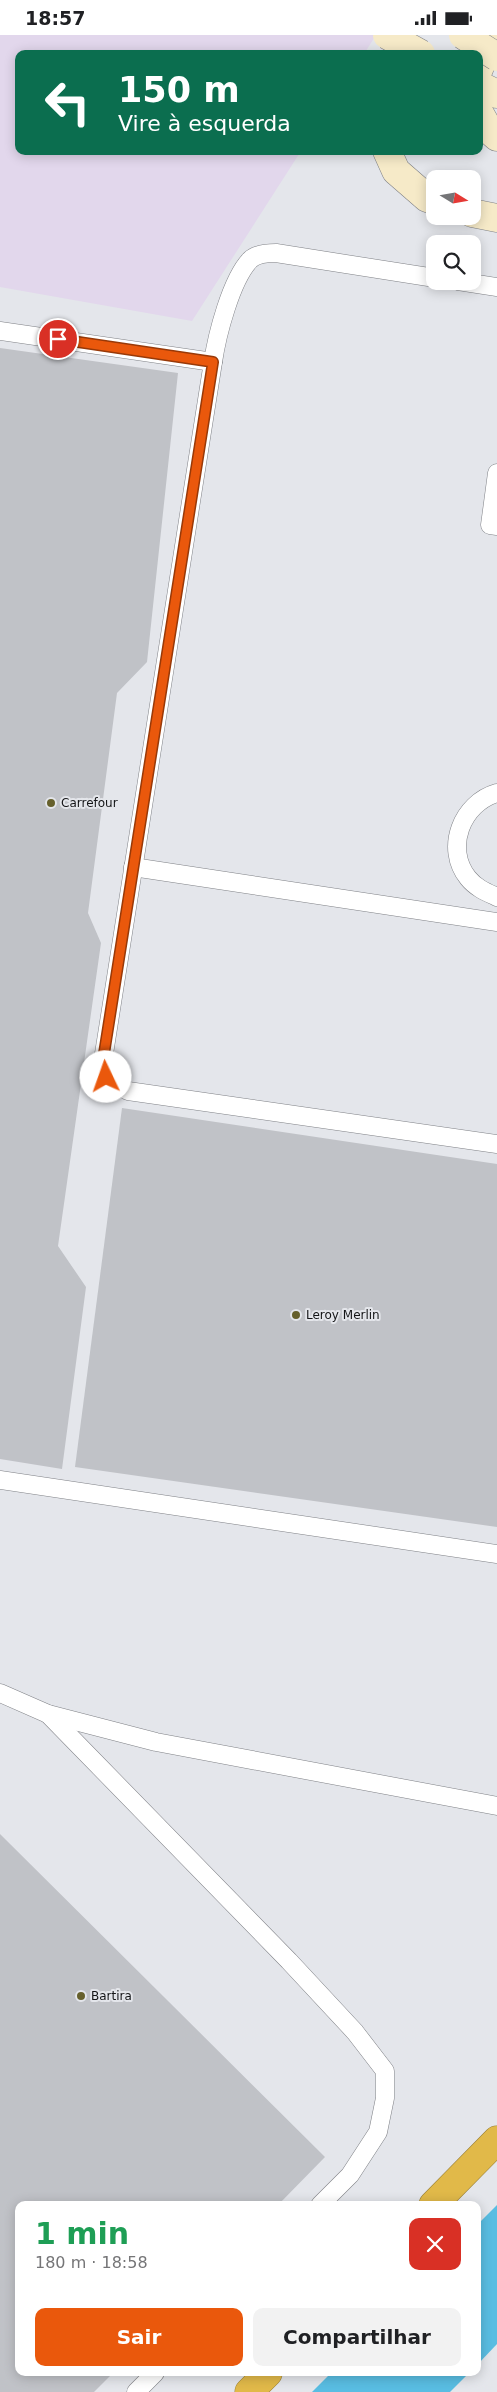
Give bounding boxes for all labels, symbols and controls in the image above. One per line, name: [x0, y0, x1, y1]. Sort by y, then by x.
text: 18:57: [25, 7, 85, 29]
icon: left: [35, 70, 100, 135]
text: 150 m: [118, 70, 240, 110]
text: Vire à esquerda: [118, 111, 291, 136]
north arrow: [426, 170, 481, 225]
map controls: [426, 170, 481, 290]
button: search: [426, 235, 481, 290]
pin: [37, 318, 79, 360]
icon: arrive: [44, 325, 72, 353]
place label: Carrefour: [61, 796, 118, 810]
marker: Carrefour: [45, 797, 57, 809]
position arrow: [79, 1050, 131, 1102]
place label: Leroy Merlin: [306, 1308, 380, 1322]
marker: Leroy Merlin: [290, 1309, 302, 1321]
place label: Bartira: [91, 1989, 132, 2003]
marker: Bartira: [75, 1990, 87, 2002]
text: 1 min: [35, 2216, 129, 2251]
button: close: [409, 2218, 461, 2270]
text: 180 m · 18:58: [35, 2253, 148, 2272]
button: Sair: [35, 2308, 243, 2366]
button: Compartilhar: [253, 2308, 461, 2366]

